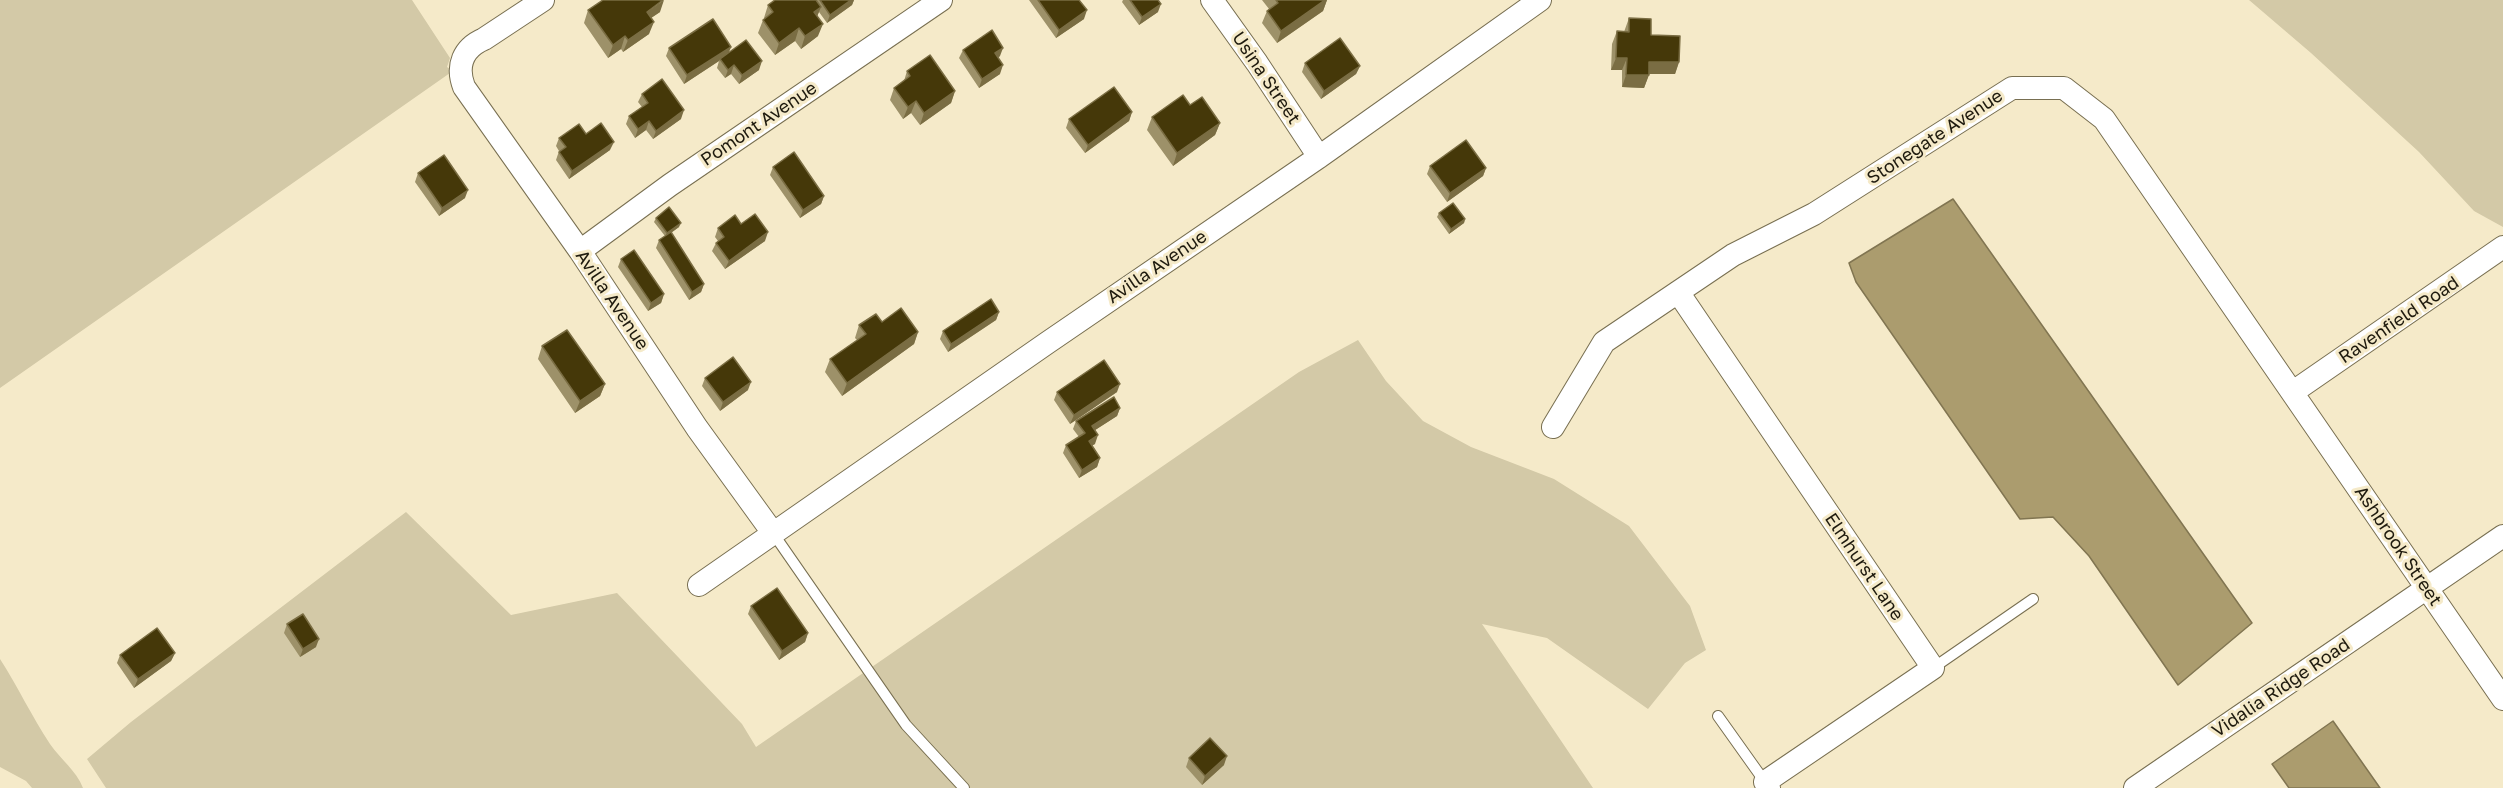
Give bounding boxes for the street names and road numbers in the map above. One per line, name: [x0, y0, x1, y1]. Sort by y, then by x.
street label: Usina Street: [1227, 28, 1305, 128]
street label: Pomont Avenue: [697, 77, 821, 171]
street label: Stonegate Avenue: [1863, 85, 2007, 189]
street label: Avilla Avenue: [1103, 226, 1211, 308]
street label: Avilla Avenue: [571, 246, 653, 354]
street label: Ravenfield Road: [2335, 272, 2463, 368]
street label: Ashbrook Street: [2350, 482, 2446, 610]
street label: Elmhurst Lane: [1820, 509, 1908, 625]
street label: Vidalia Ridge Road: [2208, 634, 2354, 742]

